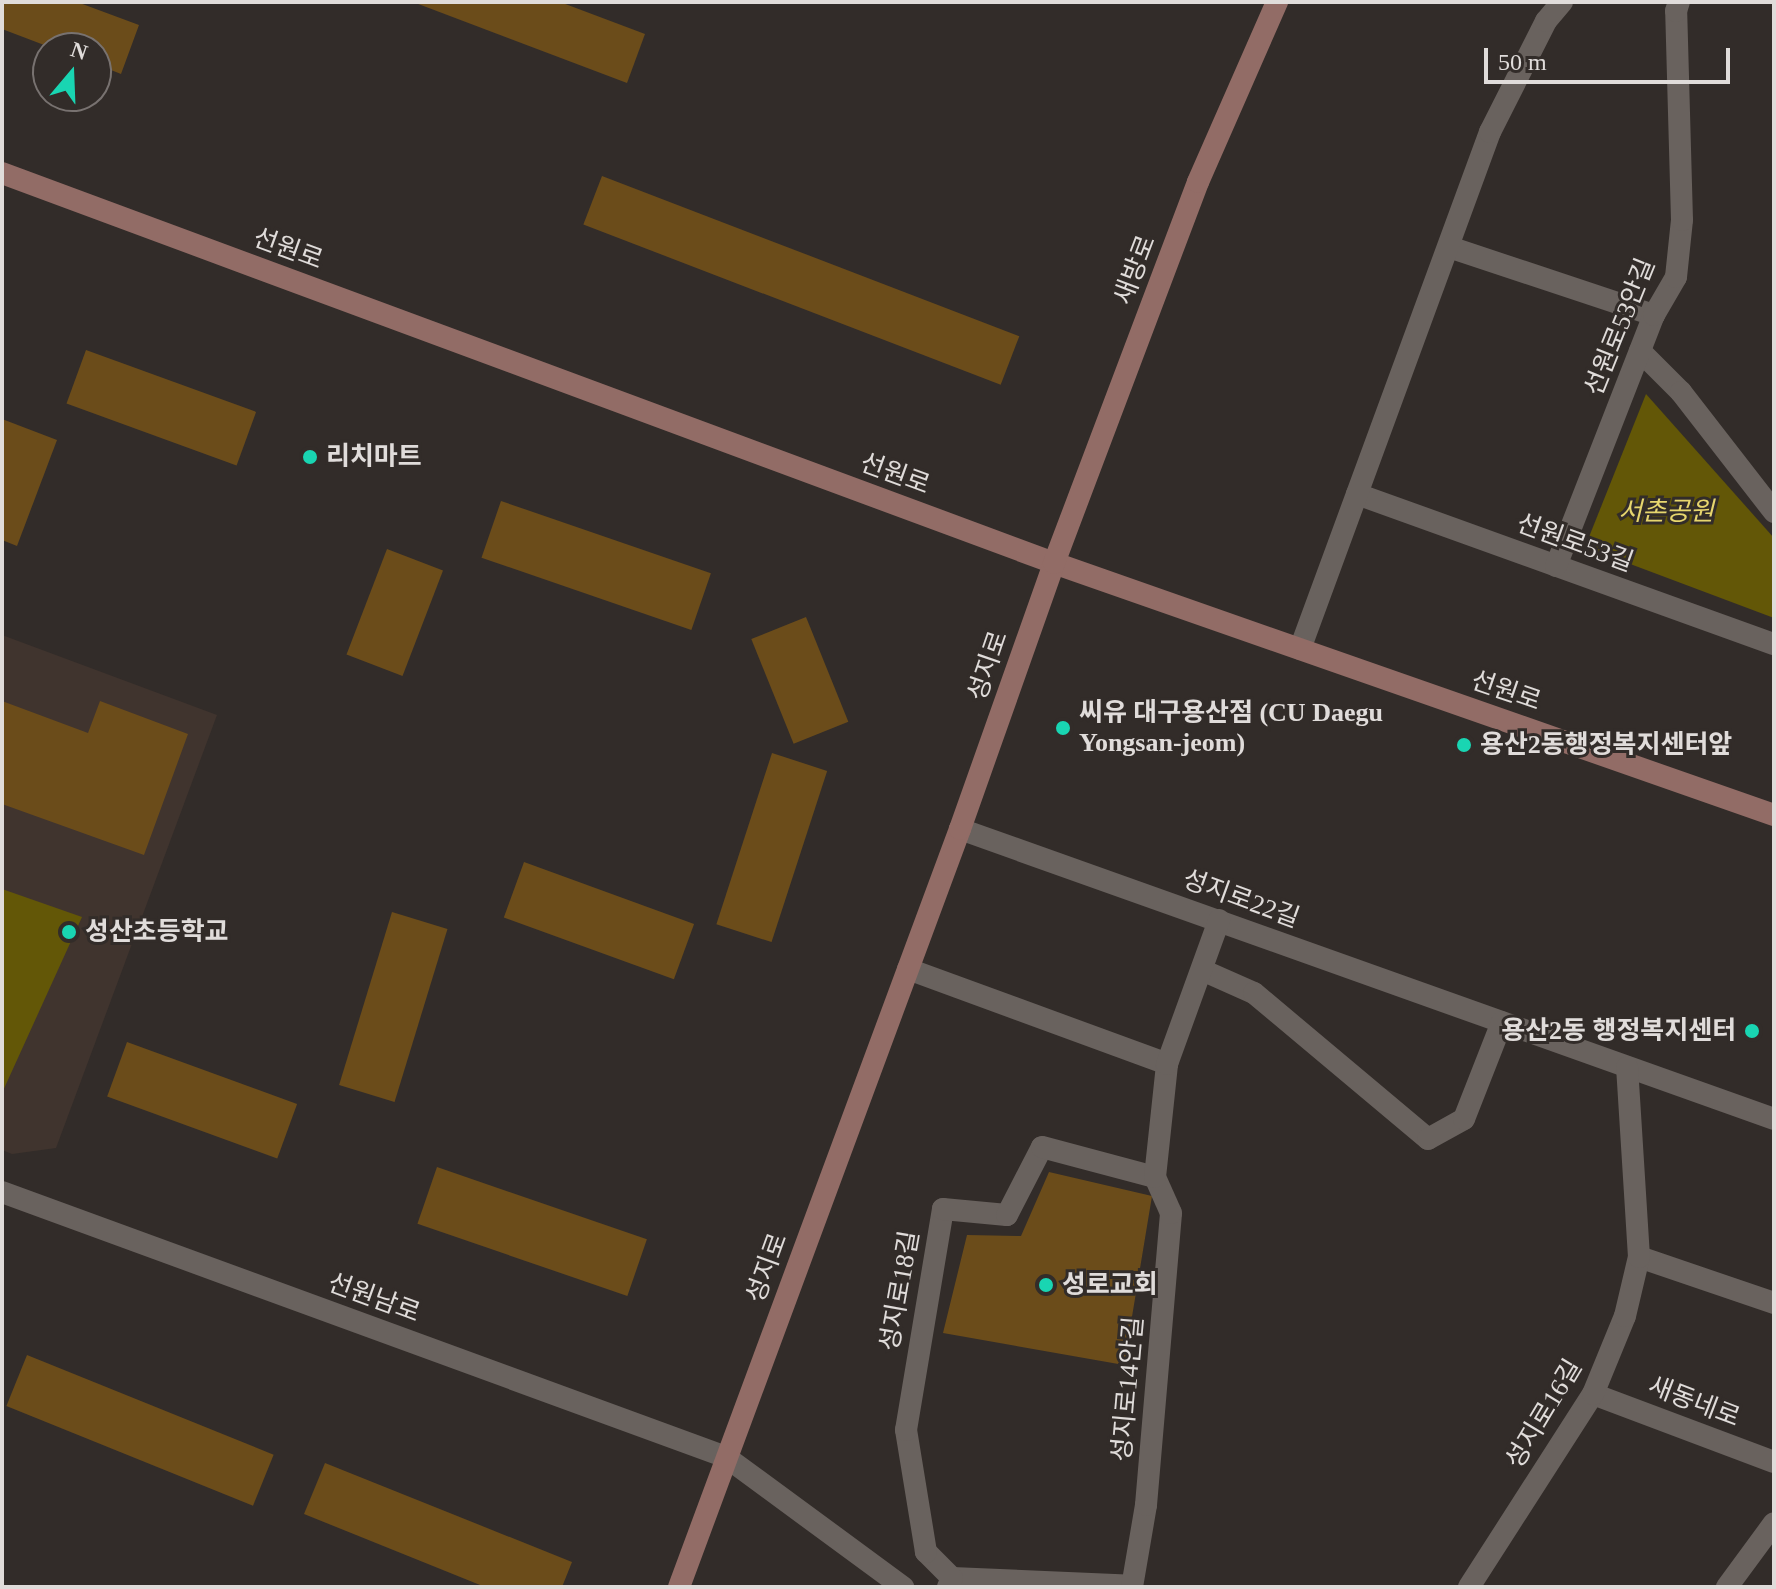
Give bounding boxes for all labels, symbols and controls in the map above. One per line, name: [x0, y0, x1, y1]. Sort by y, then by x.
north arrow: [32, 32, 112, 112]
scale bar: [1488, 32, 1734, 82]
text: N: [68, 36, 91, 65]
text: 50 m: [1498, 49, 1547, 75]
street label: 선원로: [249, 222, 327, 276]
street label: 새방로: [1108, 231, 1162, 309]
street label: 선원로53안길: [1578, 254, 1662, 400]
place label: 리치마트: [326, 441, 422, 473]
street label: 선원로: [856, 447, 934, 501]
marker: 리치마트: [301, 448, 319, 466]
park label: 서촌공원: [1618, 496, 1714, 528]
street label: 선원로53길: [1512, 508, 1638, 578]
street label: 성지로: [962, 627, 1014, 705]
street label: 선원로: [1467, 665, 1545, 717]
place label: 씨유 대구용산점 (CU Daegu Yongsan-jeom): [1079, 697, 1383, 758]
marker: 씨유 대구용산점 (CU Daegu Yongsan-jeom): [1054, 719, 1072, 737]
place label: 용산2동행정복지센터앞: [1480, 729, 1732, 761]
marker: 용산2동행정복지센터앞: [1455, 736, 1473, 754]
street label: 성지로22길: [1178, 864, 1304, 934]
place label: 성산초등학교: [85, 916, 229, 948]
marker: 성산초등학교: [60, 923, 78, 941]
place label: 용산2동 행정복지센터: [1501, 1015, 1736, 1047]
marker: 용산2동 행정복지센터: [1743, 1022, 1761, 1040]
street label: 성지로18길: [874, 1228, 926, 1354]
street label: 성지로: [740, 1229, 794, 1307]
street label: 선원남로: [324, 1267, 424, 1329]
place label: 성로교회: [1062, 1269, 1158, 1301]
marker: 성로교회: [1037, 1276, 1055, 1294]
street label: 성지로14안길: [1106, 1315, 1150, 1463]
street label: 성지로16길: [1499, 1354, 1589, 1474]
street label: 새동네로: [1644, 1370, 1744, 1434]

